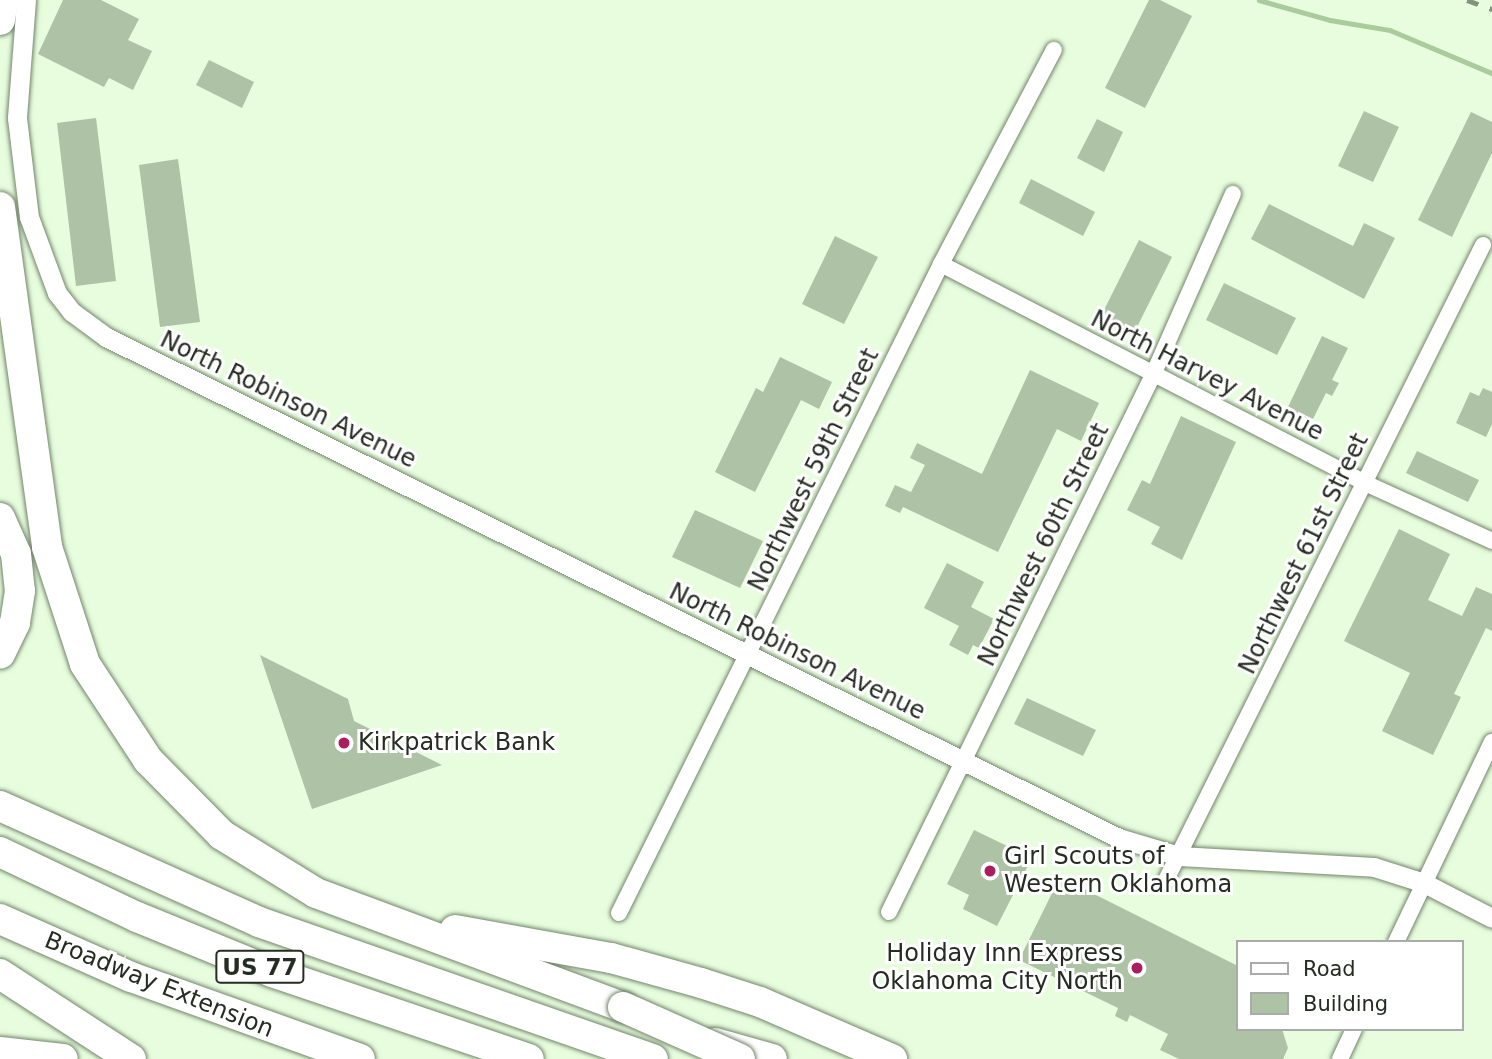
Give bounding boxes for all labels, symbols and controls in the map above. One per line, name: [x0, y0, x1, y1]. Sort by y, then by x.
street label: North Harvey Avenue: [1086, 305, 1328, 447]
street label: North Robinson Avenue: [155, 325, 421, 475]
street label: Northwest 59th Street: [743, 344, 885, 596]
street label: Northwest 60th Street: [973, 419, 1115, 671]
street label: Northwest 61st Street: [1233, 429, 1375, 679]
street label: North Robinson Avenue: [664, 577, 930, 727]
place label: Kirkpatrick Bank: [358, 729, 555, 757]
marker: Kirkpatrick Bank: [336, 735, 352, 751]
place label: Girl Scouts of Western Oklahoma: [1004, 843, 1232, 899]
marker: Girl Scouts of Western Oklahoma: [982, 863, 998, 879]
street label: Broadway Extension: [40, 926, 278, 1044]
place label: Holiday Inn Express Oklahoma City North: [871, 940, 1123, 996]
legend: [1236, 940, 1464, 1031]
road number: US 77: [215, 948, 306, 986]
text: Road: [1303, 957, 1356, 981]
marker: Holiday Inn Express Oklahoma City North: [1129, 960, 1145, 976]
text: Building: [1303, 992, 1388, 1016]

